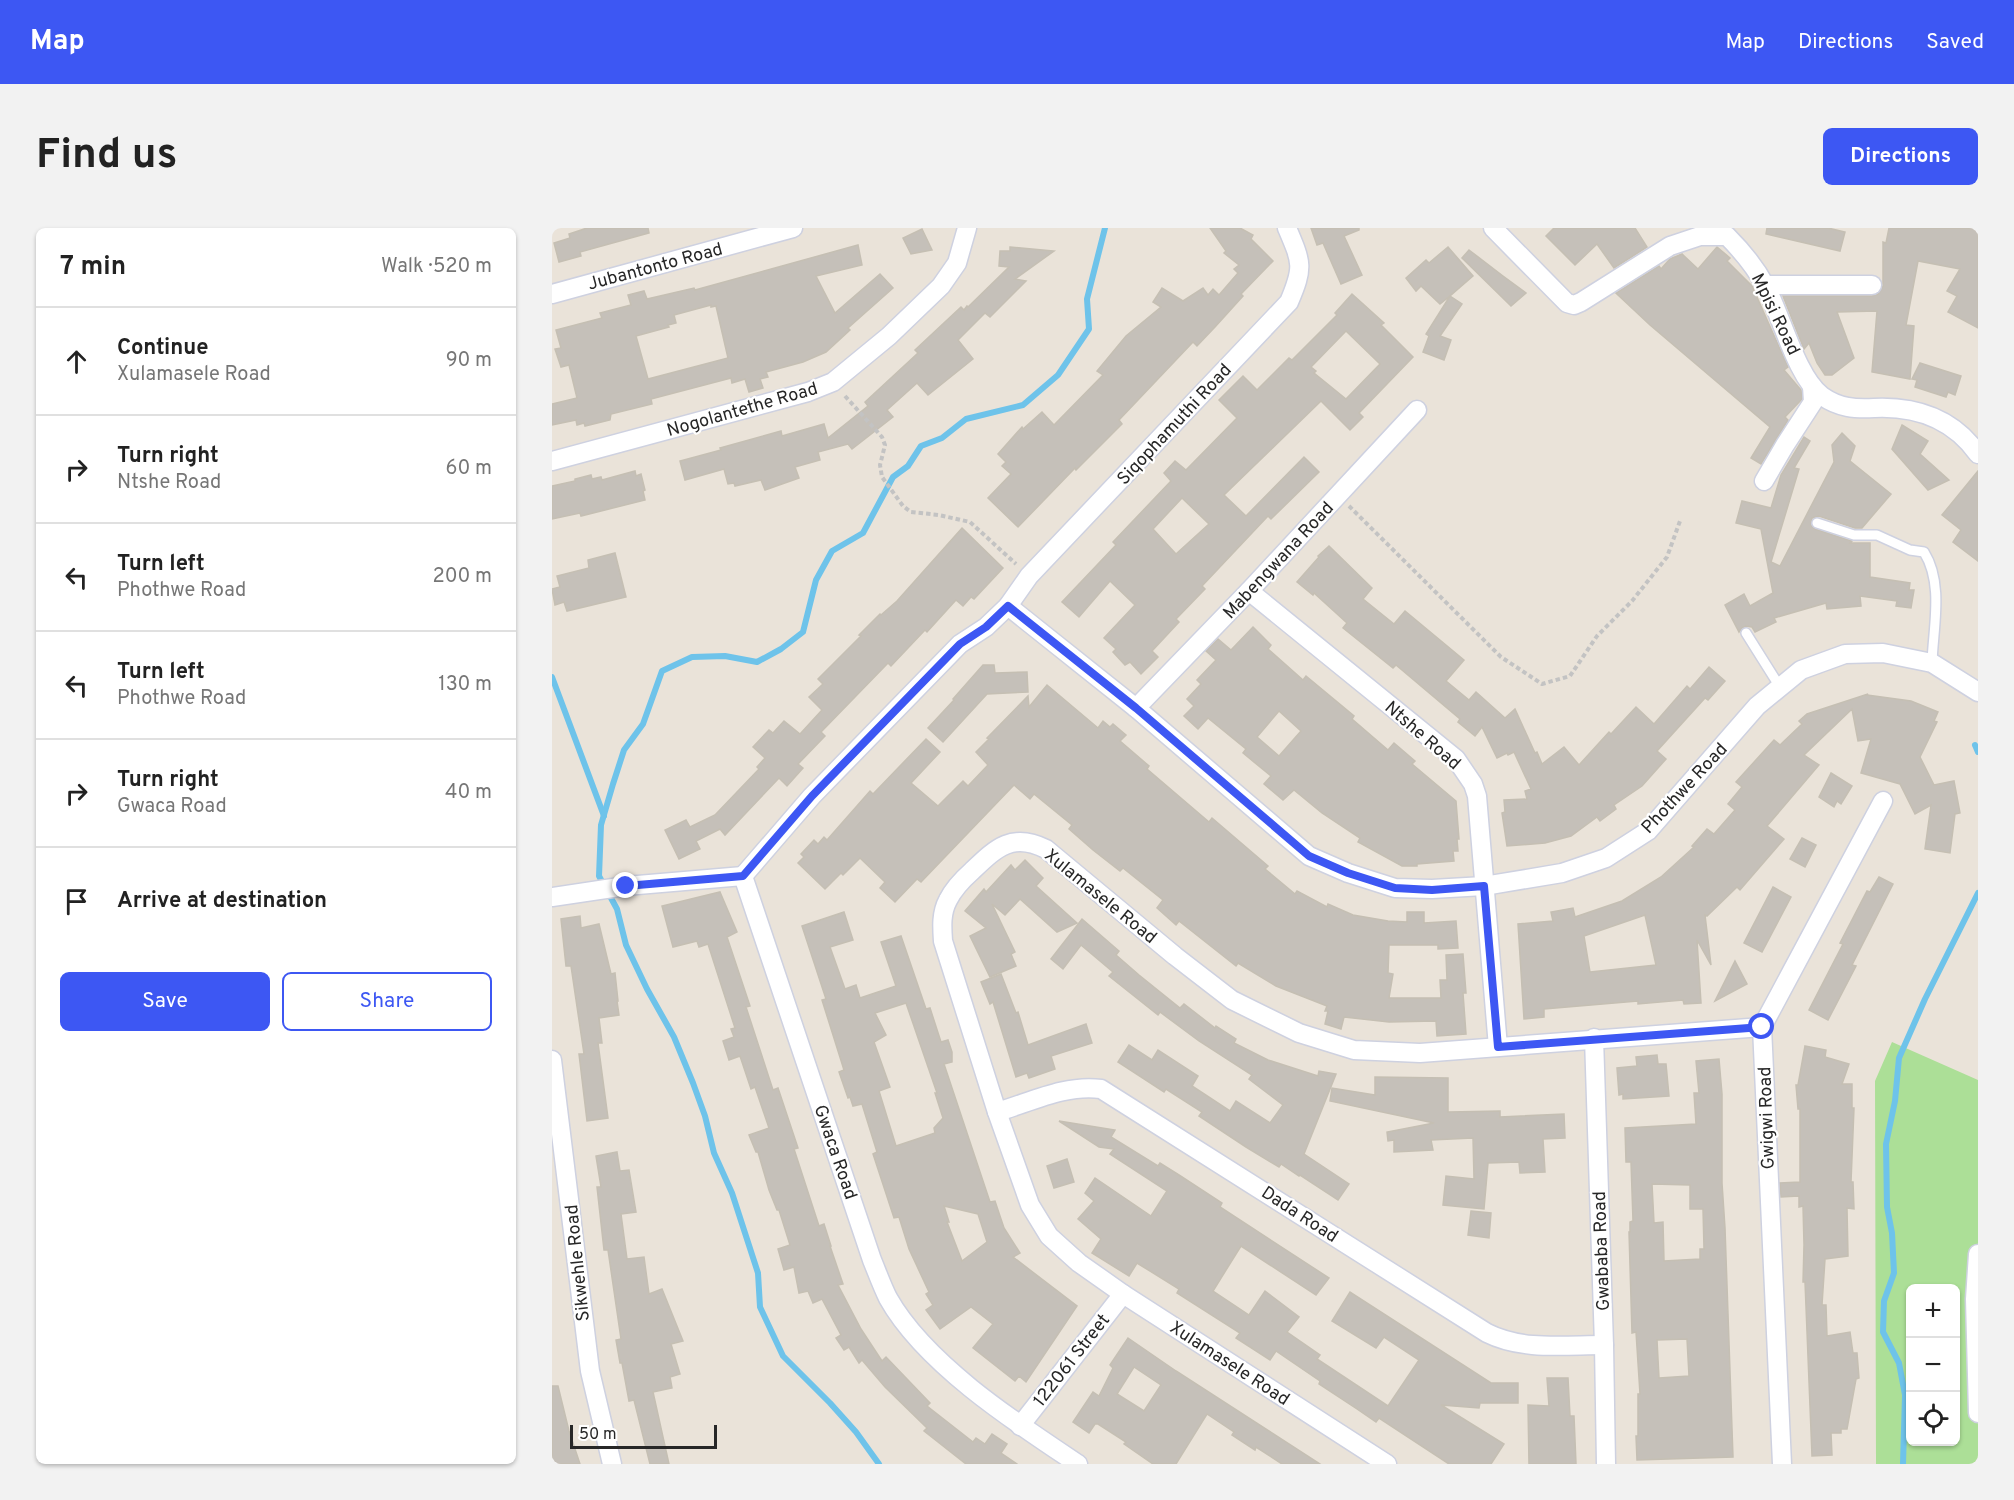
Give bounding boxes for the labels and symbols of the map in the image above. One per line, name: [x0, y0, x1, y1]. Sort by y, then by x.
street label: Jubantonto Road: [585, 238, 725, 297]
street label: Mpisi Road: [1745, 270, 1804, 359]
street label: Siqophamuthi Road: [1113, 359, 1237, 491]
street label: Nogolantethe Road: [664, 378, 821, 443]
street label: Mabengwana Road: [1219, 498, 1339, 625]
street label: Ntshe Road: [1379, 697, 1465, 776]
street label: Phothwe Road: [1637, 739, 1733, 839]
street label: Xulamasele Road: [1039, 845, 1161, 950]
route end: [612, 872, 638, 898]
route start: [1748, 1013, 1774, 1039]
street label: Gwigwi Road: [1754, 1066, 1781, 1170]
street label: Gwaca Road: [808, 1102, 862, 1203]
street label: Dada Road: [1256, 1182, 1342, 1249]
street label: Gwababa Road: [1589, 1191, 1616, 1311]
street label: Sikwehle Road: [561, 1203, 596, 1322]
street label: 122061 Street: [1029, 1310, 1116, 1412]
street label: Xulamasele Road: [1165, 1317, 1293, 1412]
scale bar: [570, 1422, 717, 1450]

